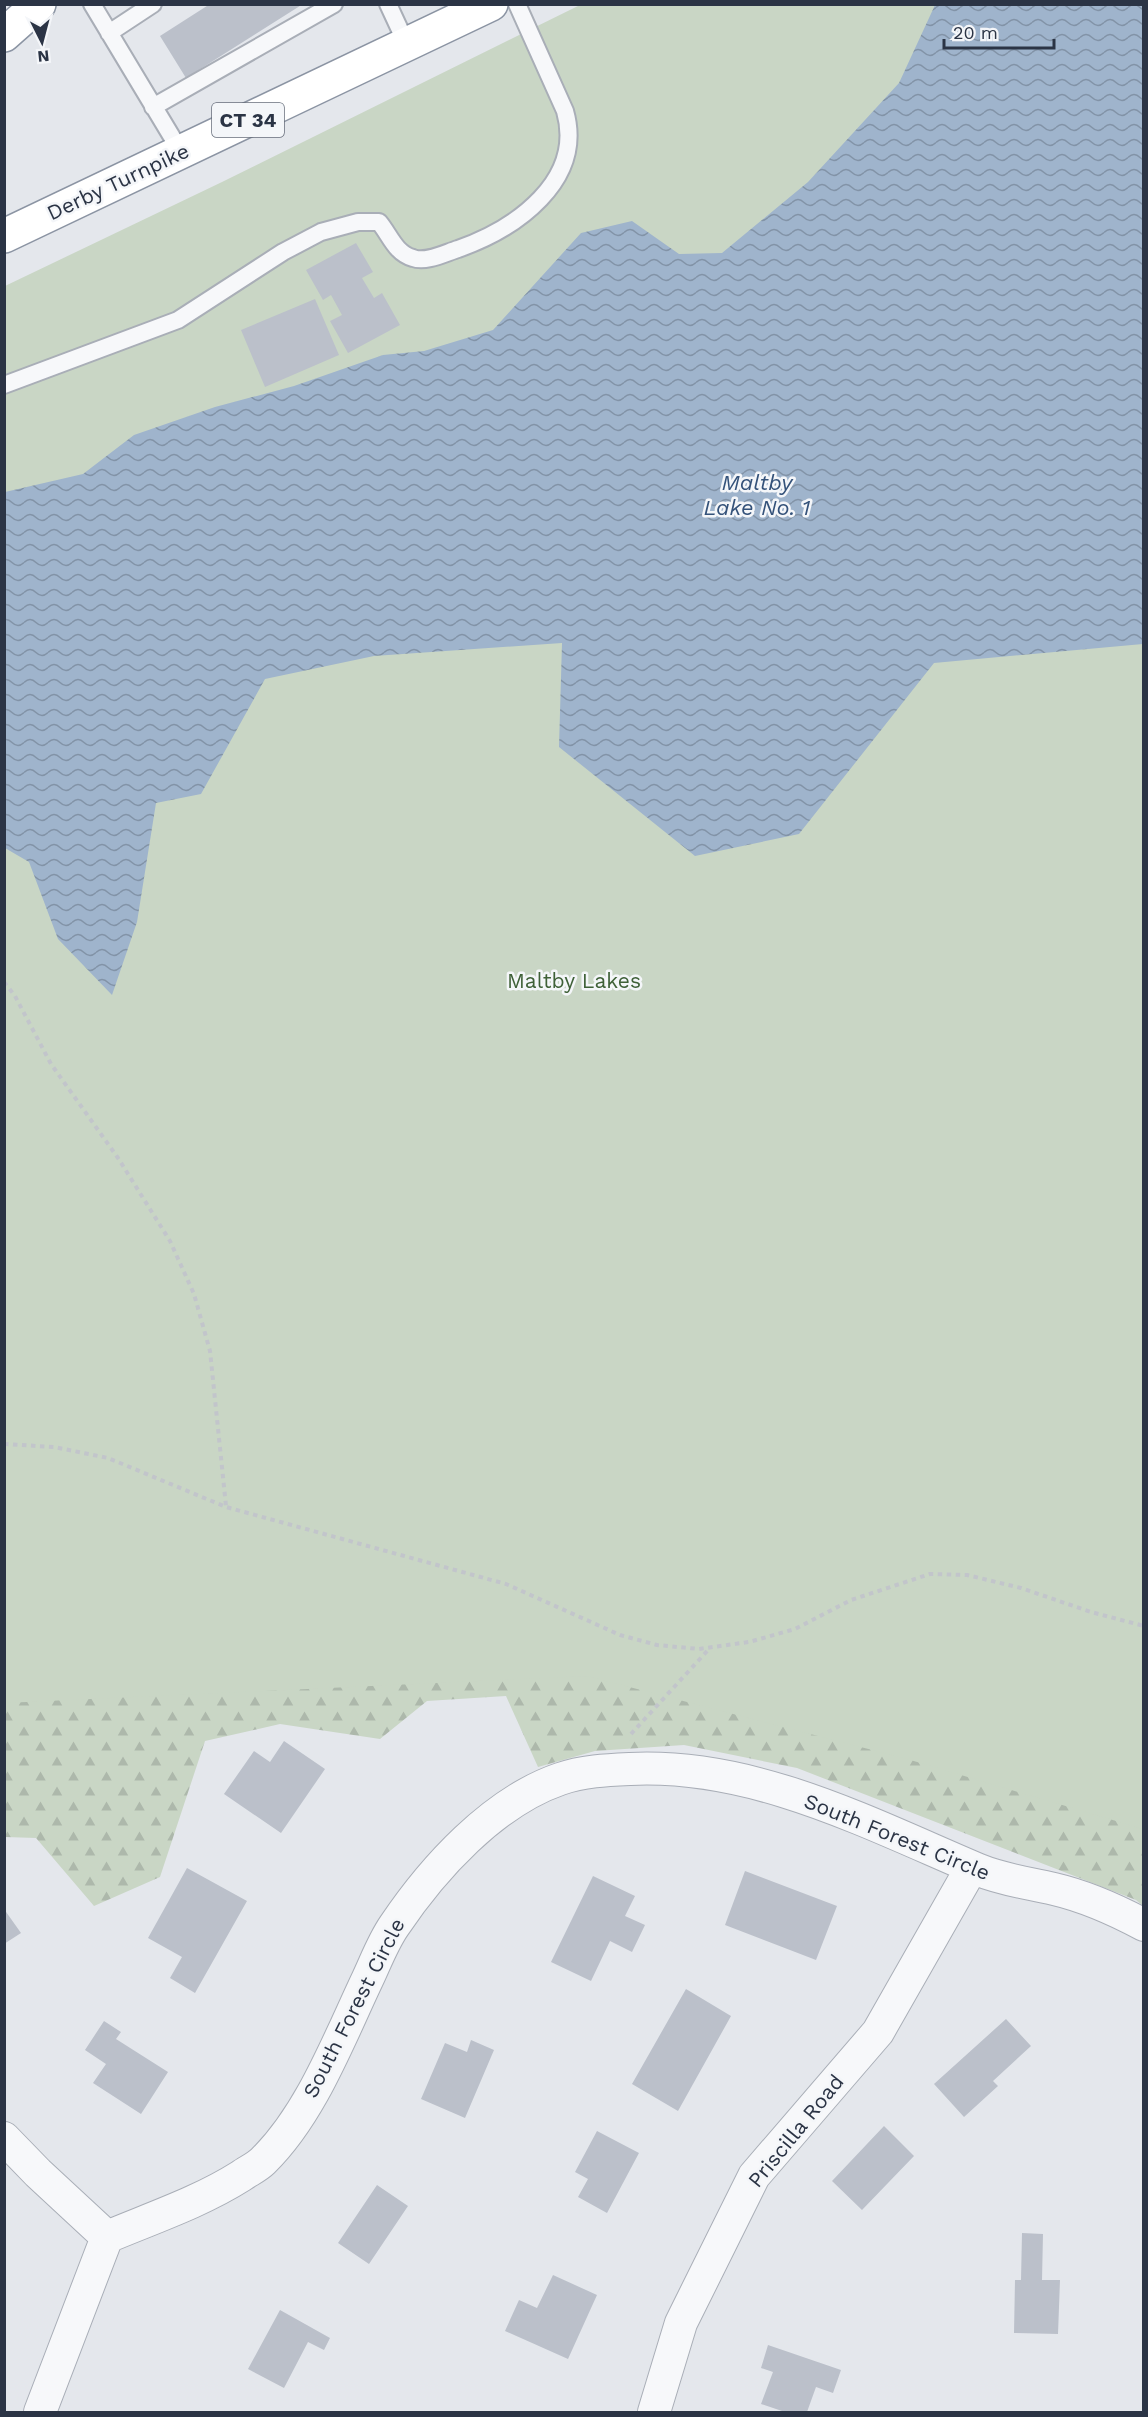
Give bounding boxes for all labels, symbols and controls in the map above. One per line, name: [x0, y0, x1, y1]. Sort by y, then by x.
north arrow: [12, 12, 72, 72]
scale bar: [944, 12, 1054, 50]
text: 20 m: [953, 22, 998, 43]
text: N: [37, 46, 50, 66]
road number: CT 34: [212, 103, 284, 137]
street label: Derby Turnpike: [43, 138, 193, 225]
water label: Maltby Lake No. 1: [703, 470, 811, 520]
park label: Maltby Lakes: [507, 968, 641, 993]
street label: South Forest Circle: [801, 1788, 994, 1885]
street label: South Forest Circle: [297, 1914, 410, 2102]
street label: Priscilla Road: [742, 2069, 849, 2192]

